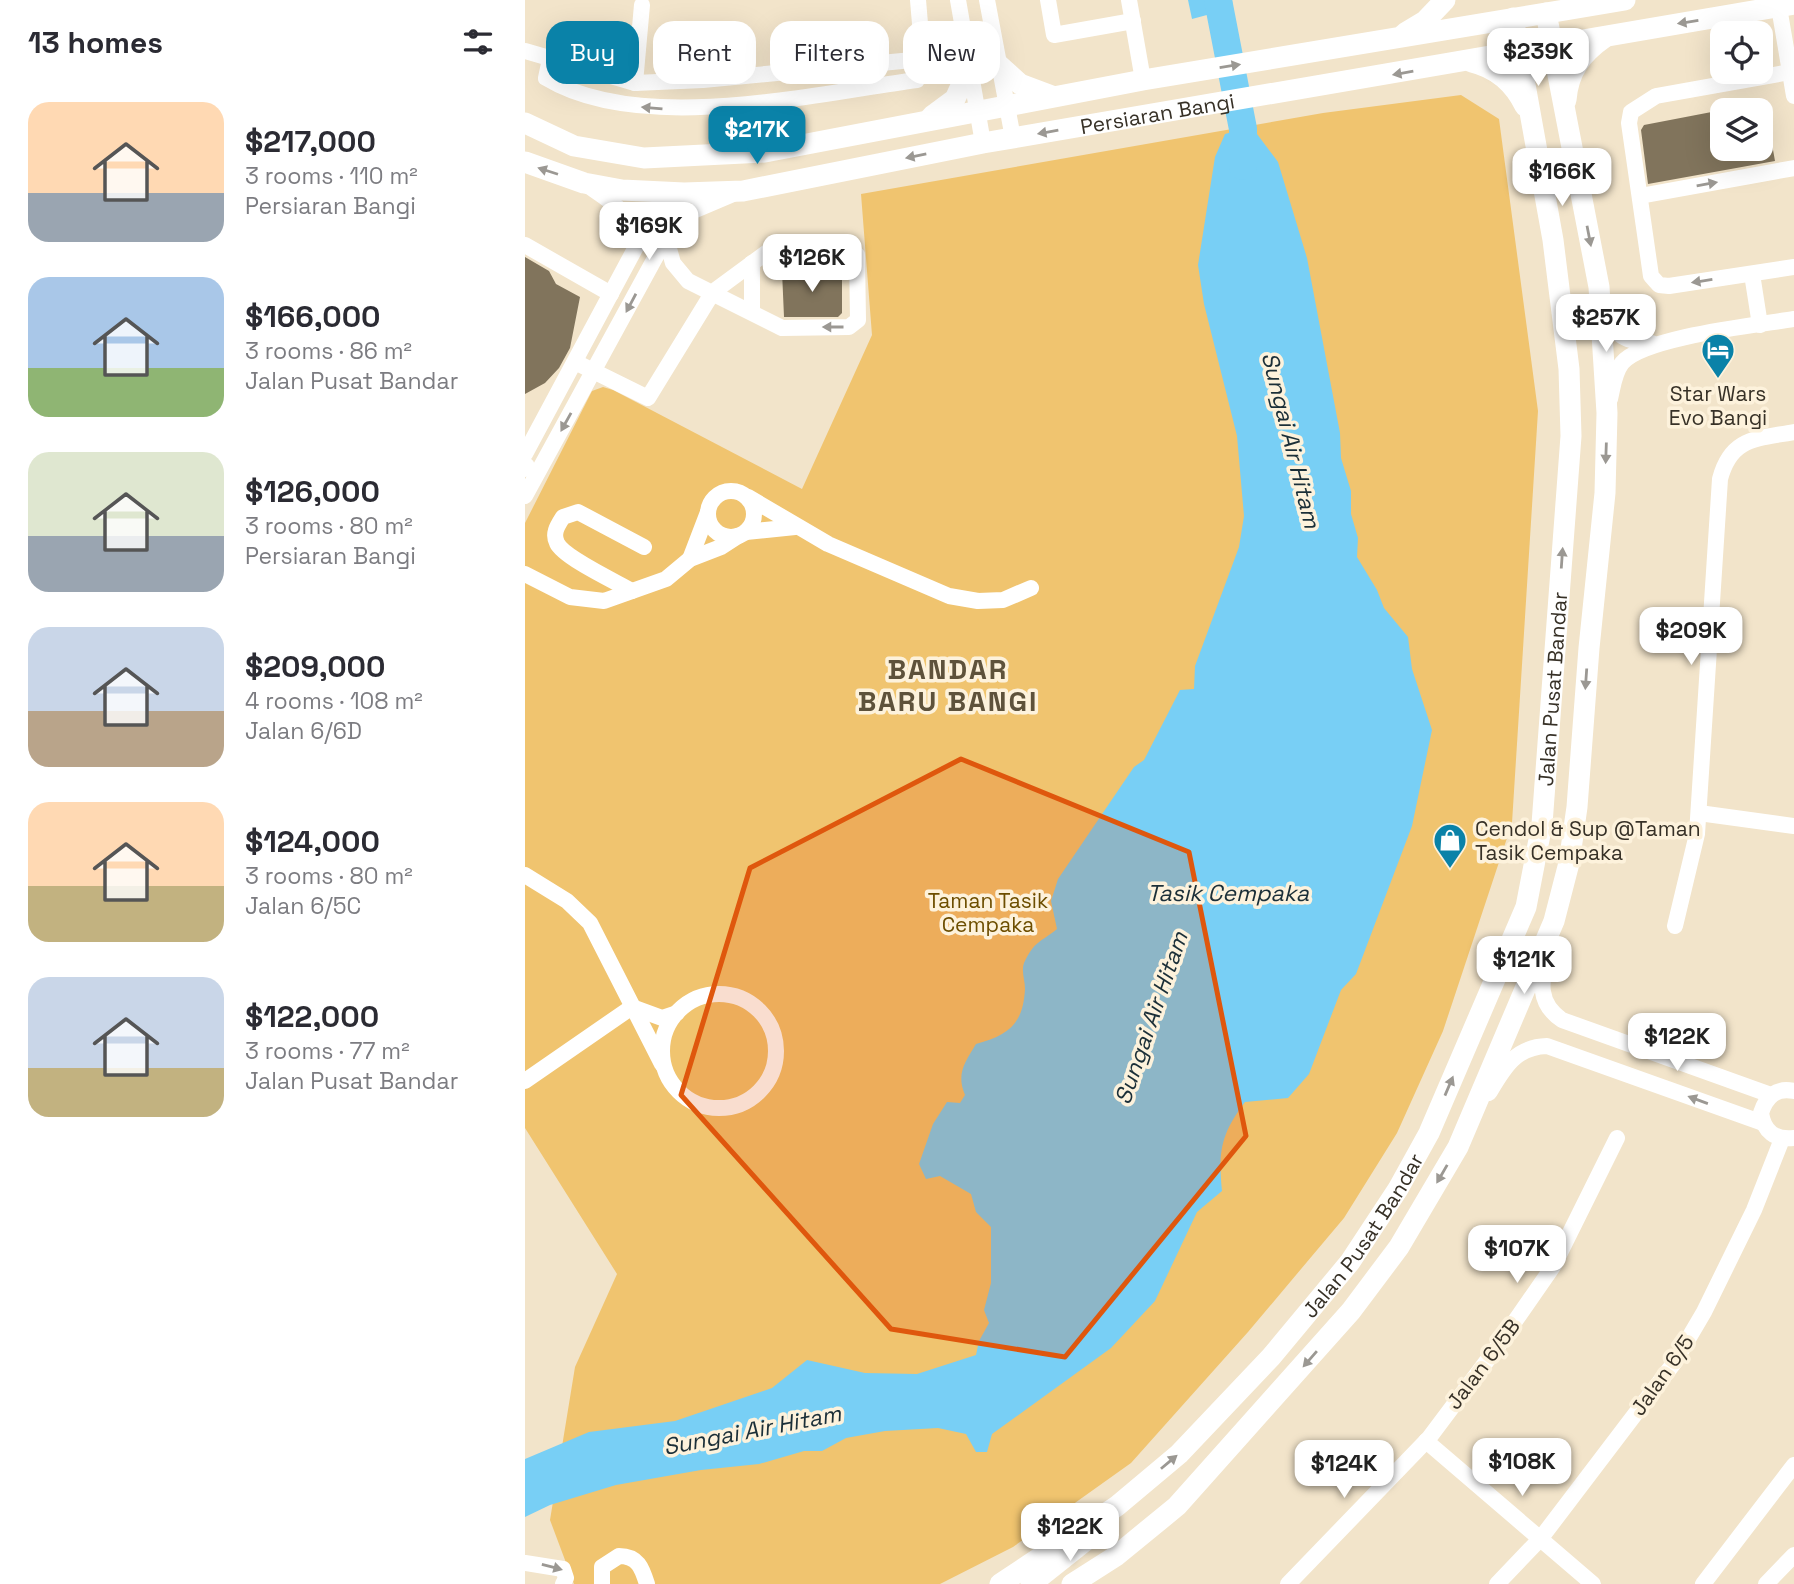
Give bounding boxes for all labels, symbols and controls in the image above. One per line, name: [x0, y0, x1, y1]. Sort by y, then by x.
one-way arrow: [1677, 17, 1699, 28]
chip: Buy: [546, 21, 639, 84]
chip: Rent: [653, 21, 756, 84]
chip: Filters: [770, 21, 889, 84]
chip: New: [903, 21, 1000, 84]
map controls: [1710, 21, 1773, 161]
button: locate: [1710, 21, 1773, 84]
text: 13 homes: [28, 23, 163, 62]
icon: filters: [459, 23, 497, 61]
pin: $239K: [1489, 28, 1587, 88]
text: $239K: [1503, 36, 1573, 66]
one-way arrow: [1219, 60, 1241, 71]
one-way arrow: [1392, 68, 1414, 79]
street label: Persiaran Bangi: [1078, 87, 1237, 140]
button: layers: [1710, 98, 1773, 161]
one-way arrow: [641, 102, 663, 113]
pin: $217K: [708, 106, 806, 166]
text: $217K: [724, 114, 790, 144]
text: $217,000: [245, 122, 376, 161]
one-way arrow: [1037, 127, 1059, 138]
icon: home: [84, 130, 168, 214]
pin: $166K: [1513, 148, 1611, 208]
one-way arrow: [905, 151, 927, 162]
text: $166K: [1528, 156, 1596, 186]
text: 3 rooms · 110 m²: [245, 161, 418, 191]
one-way arrow: [537, 165, 558, 176]
one-way arrow: [1696, 178, 1718, 189]
text: Persiaran Bangi: [245, 191, 416, 221]
pin: $169K: [600, 202, 698, 262]
text: $169K: [615, 210, 683, 240]
one-way arrow: [1584, 225, 1595, 247]
pin: $126K: [763, 234, 861, 294]
text: $126K: [779, 242, 845, 272]
one-way arrow: [1691, 276, 1713, 287]
one-way arrow: [625, 293, 637, 313]
pin: $257K: [1557, 294, 1655, 354]
text: $166,000: [245, 297, 381, 336]
text: $257K: [1572, 302, 1640, 332]
icon: home: [84, 305, 168, 389]
one-way arrow: [822, 322, 844, 333]
hotel icon: Star Wars Evo Bangi: [1699, 331, 1737, 380]
text: 3 rooms · 86 m²: [245, 336, 412, 366]
water label: Sungai Air Hitam: [1255, 349, 1328, 532]
text: Jalan Pusat Bandar: [245, 366, 458, 396]
place label: Star Wars Evo Bangi: [1669, 380, 1767, 431]
one-way arrow: [560, 412, 572, 432]
one-way arrow: [1600, 442, 1612, 464]
text: $126,000: [245, 472, 380, 511]
icon: home: [84, 480, 168, 564]
text: 3 rooms · 80 m²: [245, 511, 413, 541]
text: Persiaran Bangi: [245, 541, 416, 571]
one-way arrow: [1557, 547, 1568, 569]
street label: Jalan Pusat Bandar: [1531, 591, 1573, 787]
pin: $209K: [1642, 608, 1740, 667]
text: $209K: [1655, 615, 1727, 645]
text: $209,000: [245, 647, 385, 686]
district label: BANDAR BARU BANGI: [858, 651, 1038, 719]
icon: home: [84, 655, 168, 739]
one-way arrow: [1581, 669, 1592, 691]
text: 4 rooms · 108 m²: [245, 686, 423, 716]
text: Jalan 6/6D: [245, 716, 362, 746]
place label: Cendol & Sup @Taman Tasik Cempaka: [1475, 815, 1701, 866]
shop icon: Cendol & Sup @Taman Tasik Cempaka: [1431, 821, 1469, 870]
text: $124,000: [245, 822, 380, 861]
icon: home: [84, 830, 168, 914]
text: 3 rooms · 80 m²: [245, 861, 413, 891]
water label: Tasik Cempaka: [1147, 878, 1310, 908]
park label: Taman Tasik Cempaka: [928, 887, 1048, 938]
text: Jalan 6/5C: [245, 891, 361, 921]
water label: Sungai Air Hitam: [1107, 927, 1195, 1108]
pin: $121K: [1475, 936, 1573, 996]
text: $121K: [1493, 944, 1555, 974]
text: $122,000: [245, 997, 379, 1036]
icon: home: [84, 1005, 168, 1089]
pin: $122K: [1628, 1014, 1726, 1073]
text: $122K: [1644, 1021, 1710, 1051]
text: 3 rooms · 77 m²: [245, 1036, 410, 1066]
text: Jalan Pusat Bandar: [245, 1066, 458, 1096]
one-way arrow: [1443, 1076, 1455, 1096]
one-way arrow: [1688, 1094, 1709, 1105]
street label: Jalan Pusat Bandar: [1296, 1148, 1429, 1323]
one-way arrow: [1436, 1165, 1448, 1184]
pin: $107K: [1468, 1226, 1566, 1285]
text: $107K: [1484, 1233, 1550, 1263]
street label: Jalan 6/5B: [1440, 1313, 1526, 1415]
street label: Jalan 6/5: [1624, 1329, 1700, 1421]
one-way arrow: [1303, 1350, 1318, 1367]
water label: Sungai Air Hitam: [661, 1398, 845, 1462]
pin: $108K: [1473, 1438, 1571, 1498]
pin: $124K: [1295, 1440, 1393, 1500]
text: $108K: [1488, 1446, 1556, 1476]
text: $124K: [1311, 1448, 1377, 1478]
one-way arrow: [1161, 1455, 1178, 1470]
pin: $122K: [1021, 1504, 1119, 1563]
text: $122K: [1037, 1511, 1103, 1541]
one-way arrow: [541, 1562, 563, 1573]

